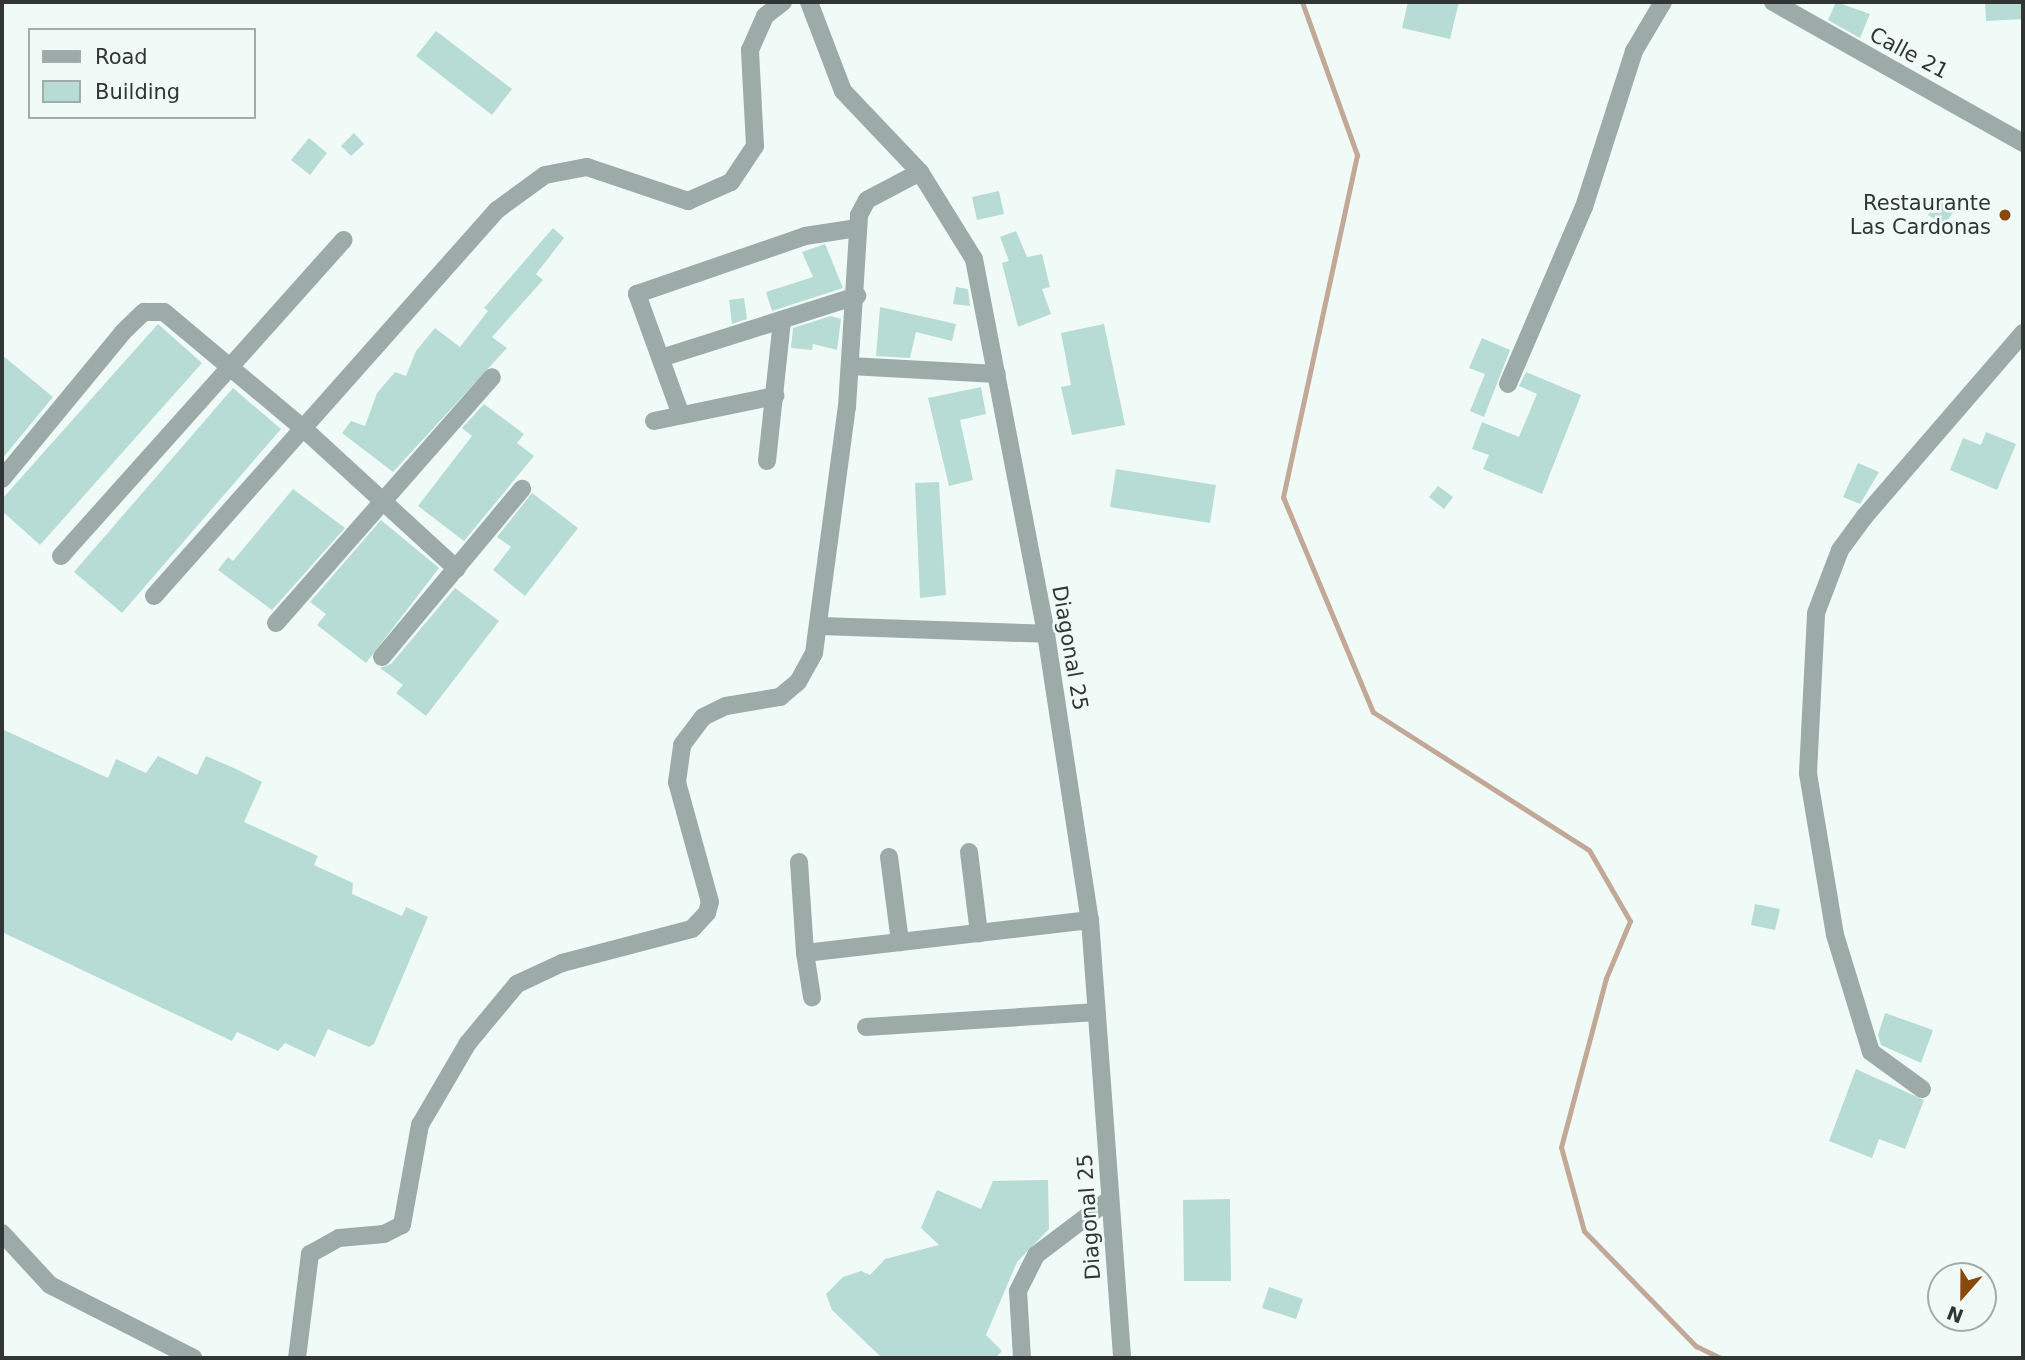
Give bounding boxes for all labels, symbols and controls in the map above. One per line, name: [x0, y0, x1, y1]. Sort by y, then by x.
street label: Calle 21: [1865, 22, 1953, 84]
legend: [28, 28, 256, 119]
text: Road: [95, 45, 148, 69]
text: Building: [95, 80, 180, 104]
place label: Restaurante Las Cardonas: [1850, 190, 1991, 240]
marker: Restaurante Las Cardonas: [1997, 207, 2013, 223]
street label: Diagonal 25: [1047, 584, 1093, 712]
street label: Diagonal 25: [1072, 1153, 1106, 1281]
north arrow: [1927, 1262, 1997, 1332]
text: N: [1944, 1302, 1967, 1328]

